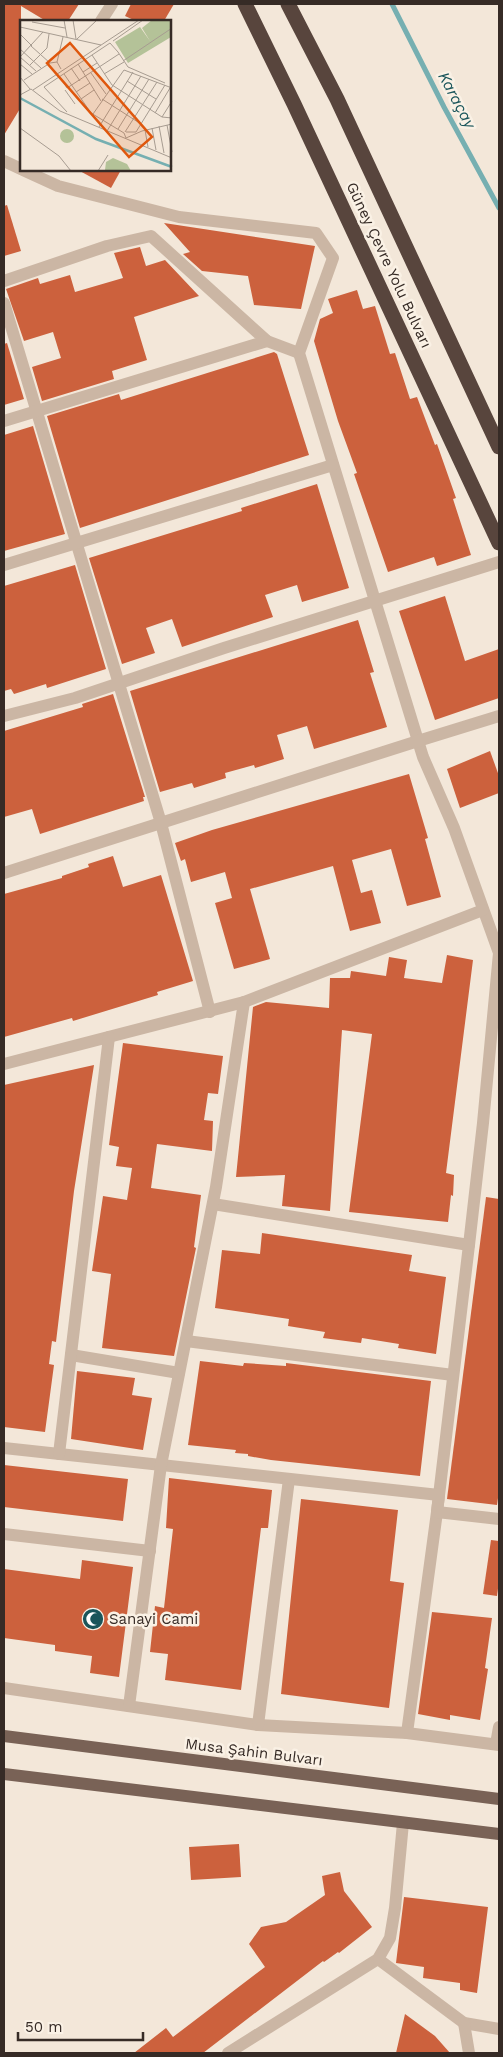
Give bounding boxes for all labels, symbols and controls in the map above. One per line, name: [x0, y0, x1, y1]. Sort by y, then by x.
inset map: [20, 20, 171, 171]
water label: Karaçay: [434, 68, 480, 132]
street label: Güney Çevre Yolu Bulvarı: [343, 179, 435, 351]
mosque icon: Sanayi Cami: [81, 1607, 105, 1631]
place label: Sanayi Cami: [109, 1610, 198, 1628]
street label: Musa Şahin Bulvarı: [184, 1735, 324, 1769]
scale bar: [18, 2010, 142, 2042]
text: 50 m: [25, 2018, 62, 2036]

